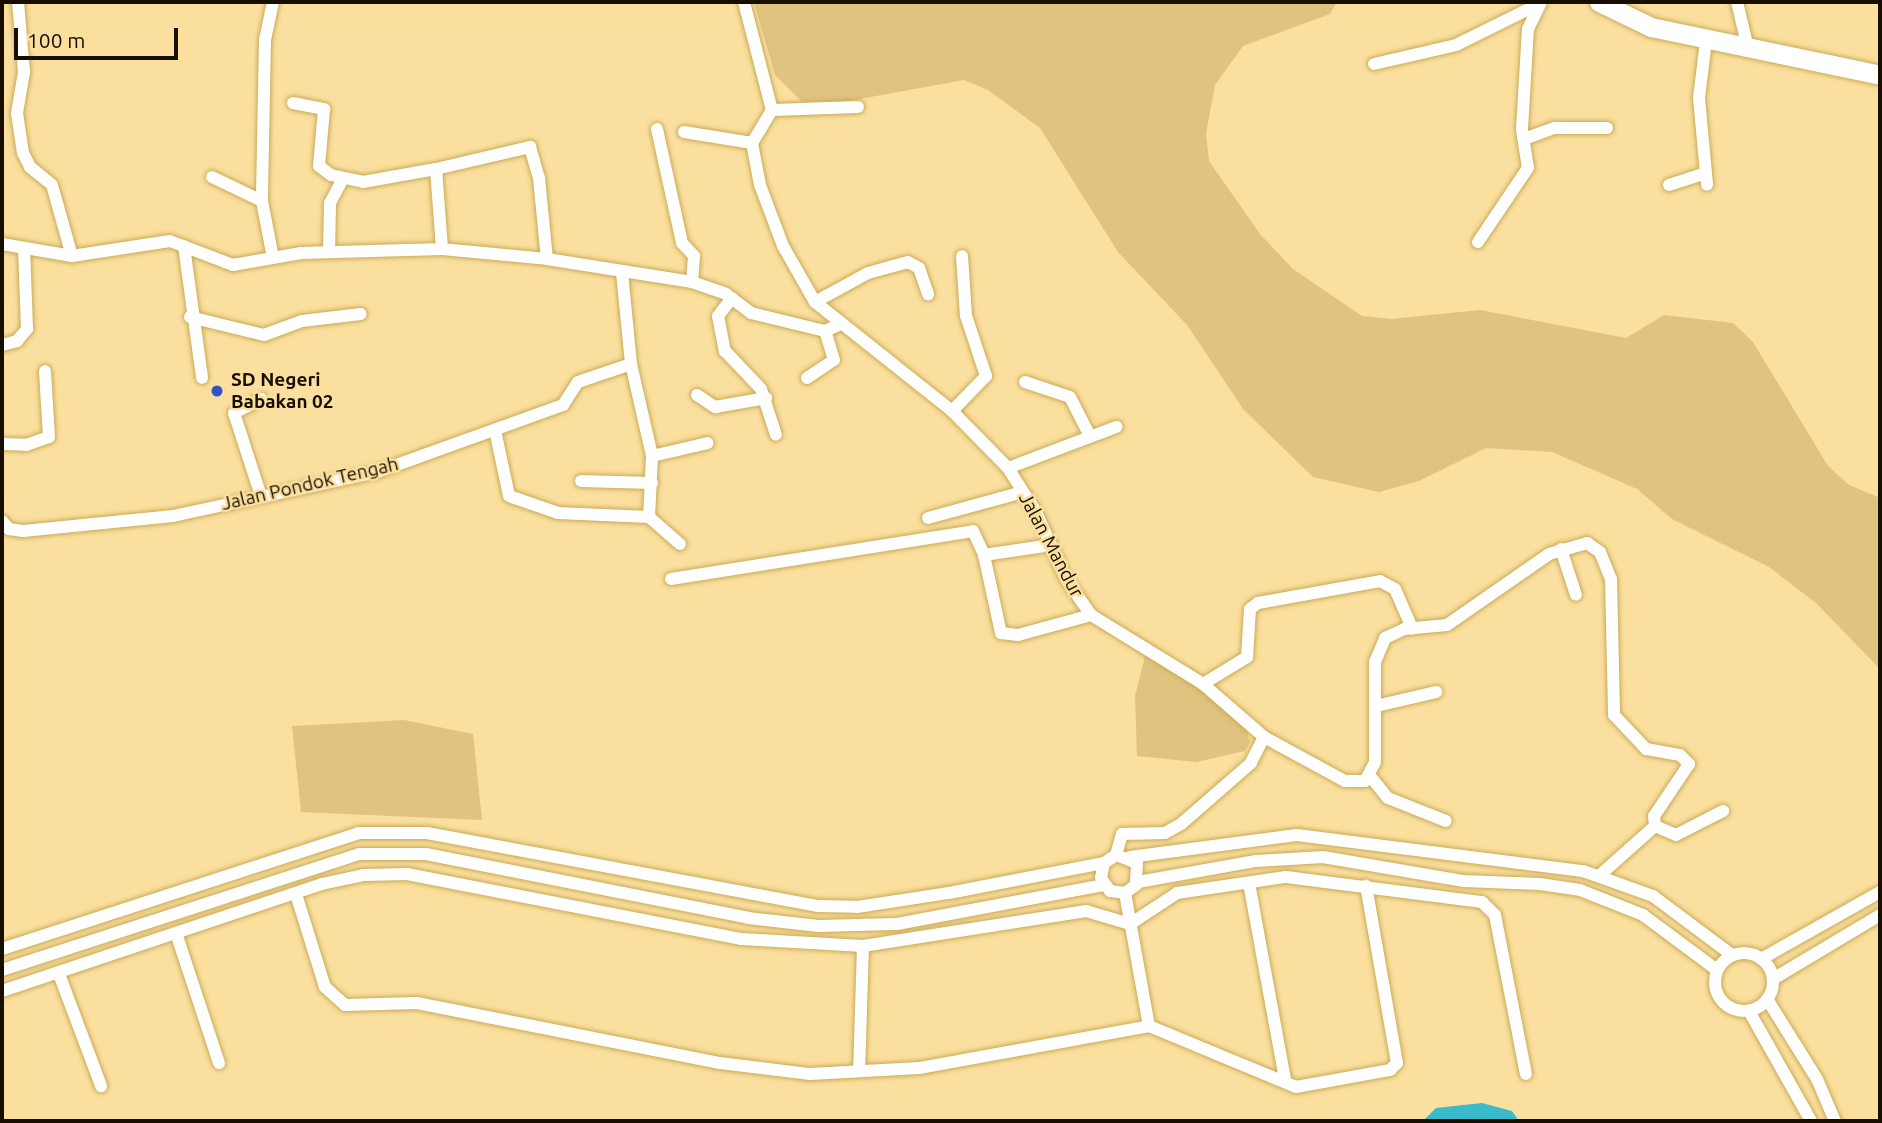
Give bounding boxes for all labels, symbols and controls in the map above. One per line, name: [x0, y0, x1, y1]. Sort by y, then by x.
scale bar: [18, 14, 182, 58]
text: 100 m: [27, 28, 85, 52]
place label: SD Negeri Babakan 02: [231, 369, 333, 413]
marker: SD Negeri Babakan 02: [209, 383, 225, 399]
street label: Jalan Pondok Tengah: [219, 453, 401, 515]
street label: Jalan Mandur: [1014, 489, 1088, 601]

